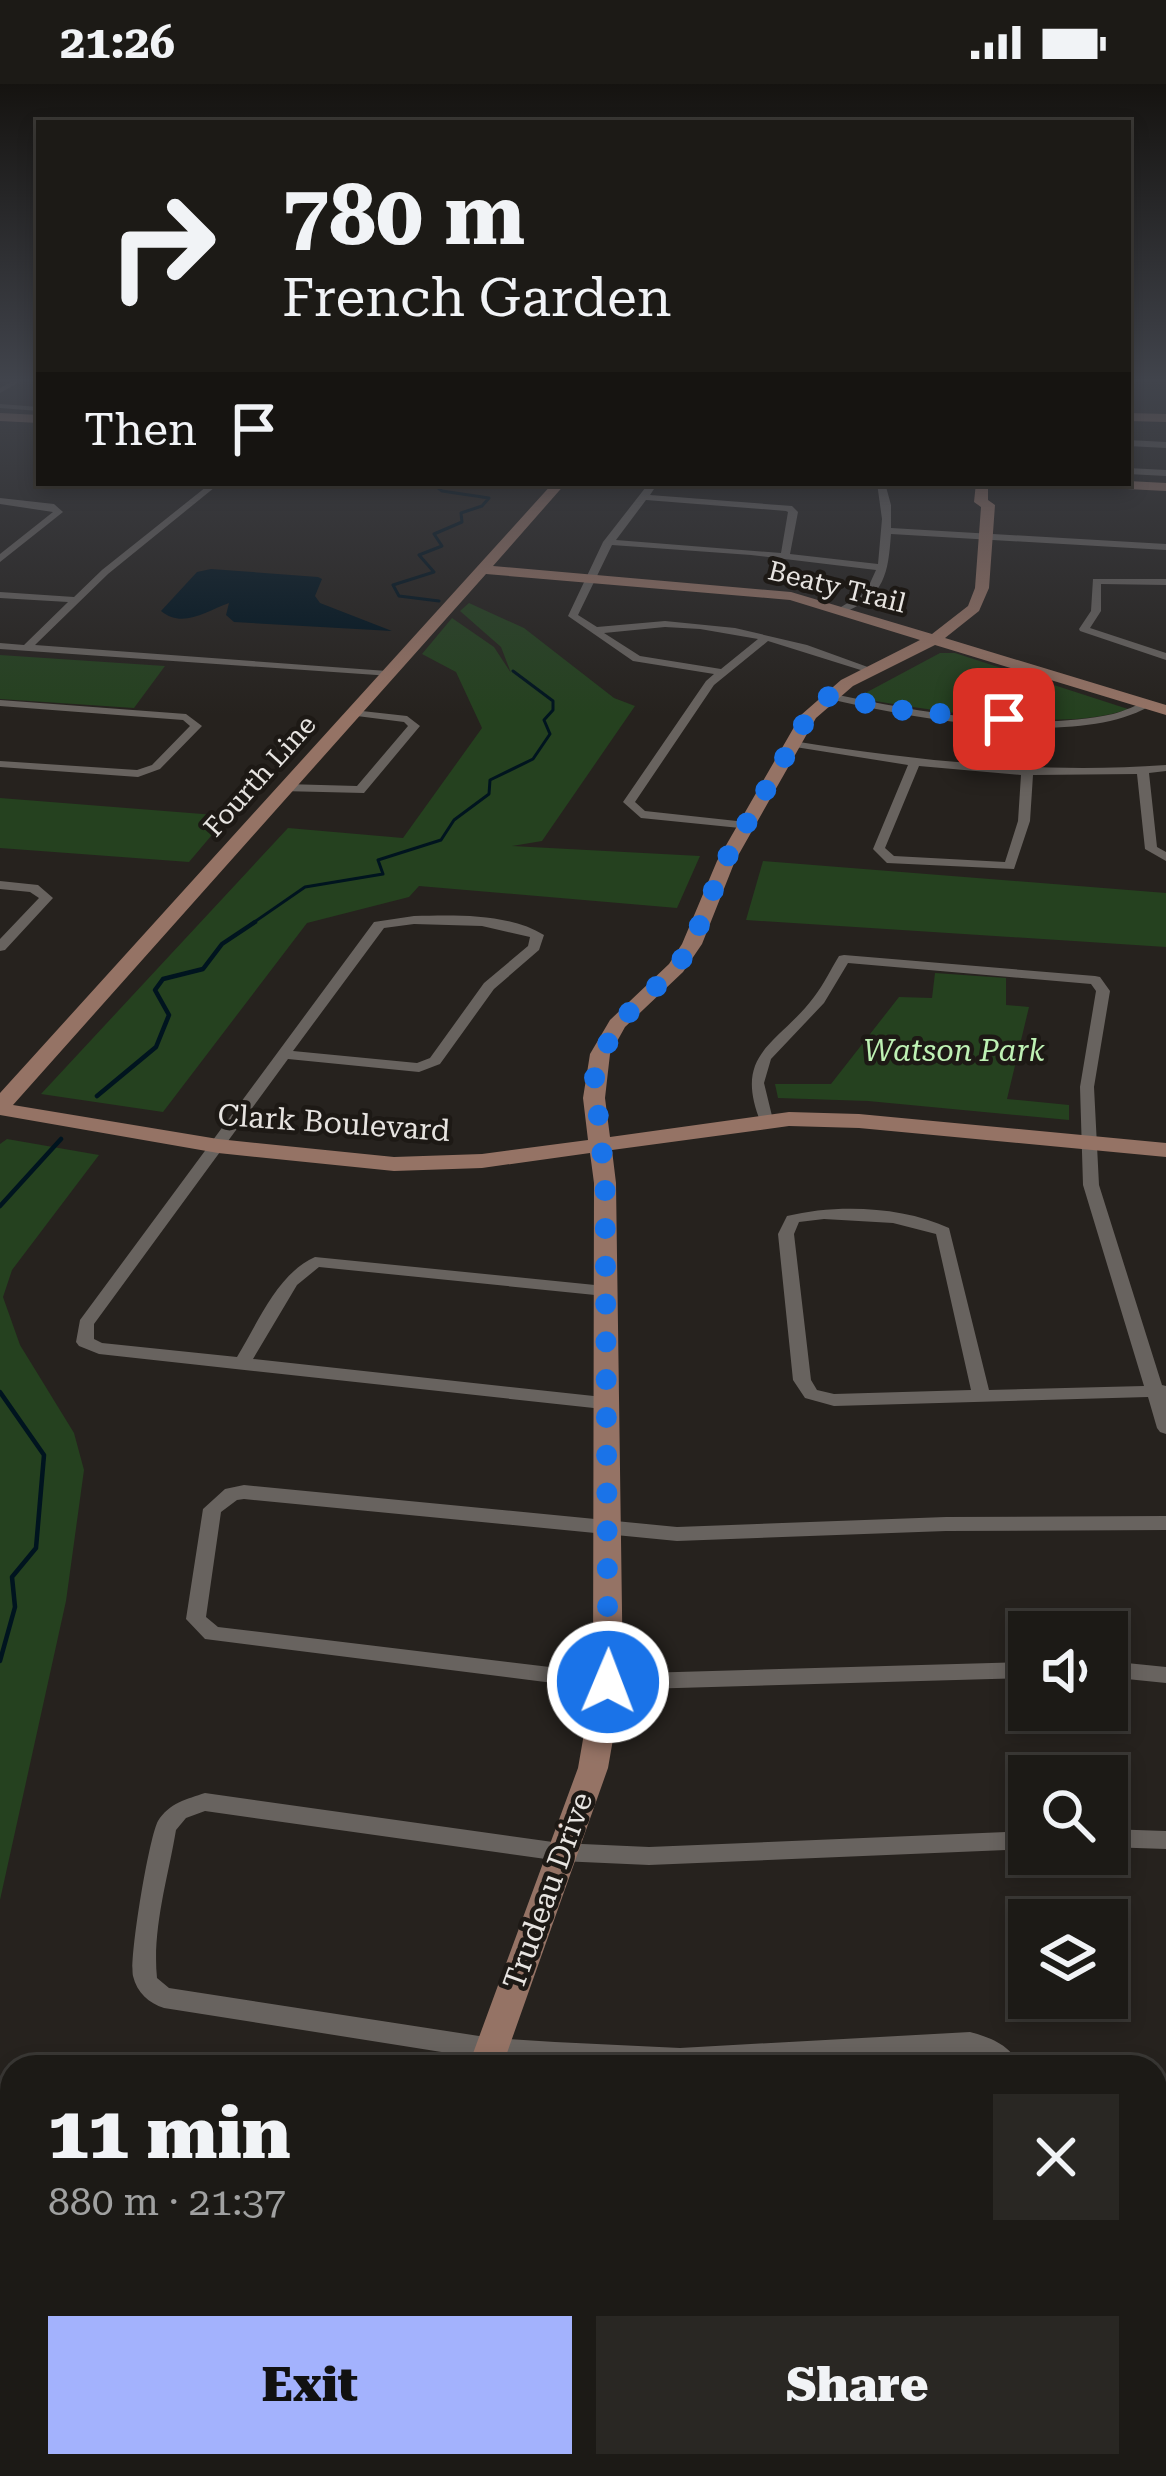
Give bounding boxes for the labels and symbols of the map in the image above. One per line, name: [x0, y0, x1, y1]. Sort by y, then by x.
street label: Beaty Trail: [765, 554, 909, 620]
pin: [953, 668, 1055, 770]
street label: Fourth Line: [197, 709, 323, 843]
park label: Watson Park: [863, 1033, 1046, 1068]
street label: Clark Boulevard: [217, 1097, 452, 1148]
position arrow: [545, 1619, 671, 1745]
street label: Trudeau Drive: [496, 1788, 599, 1994]

